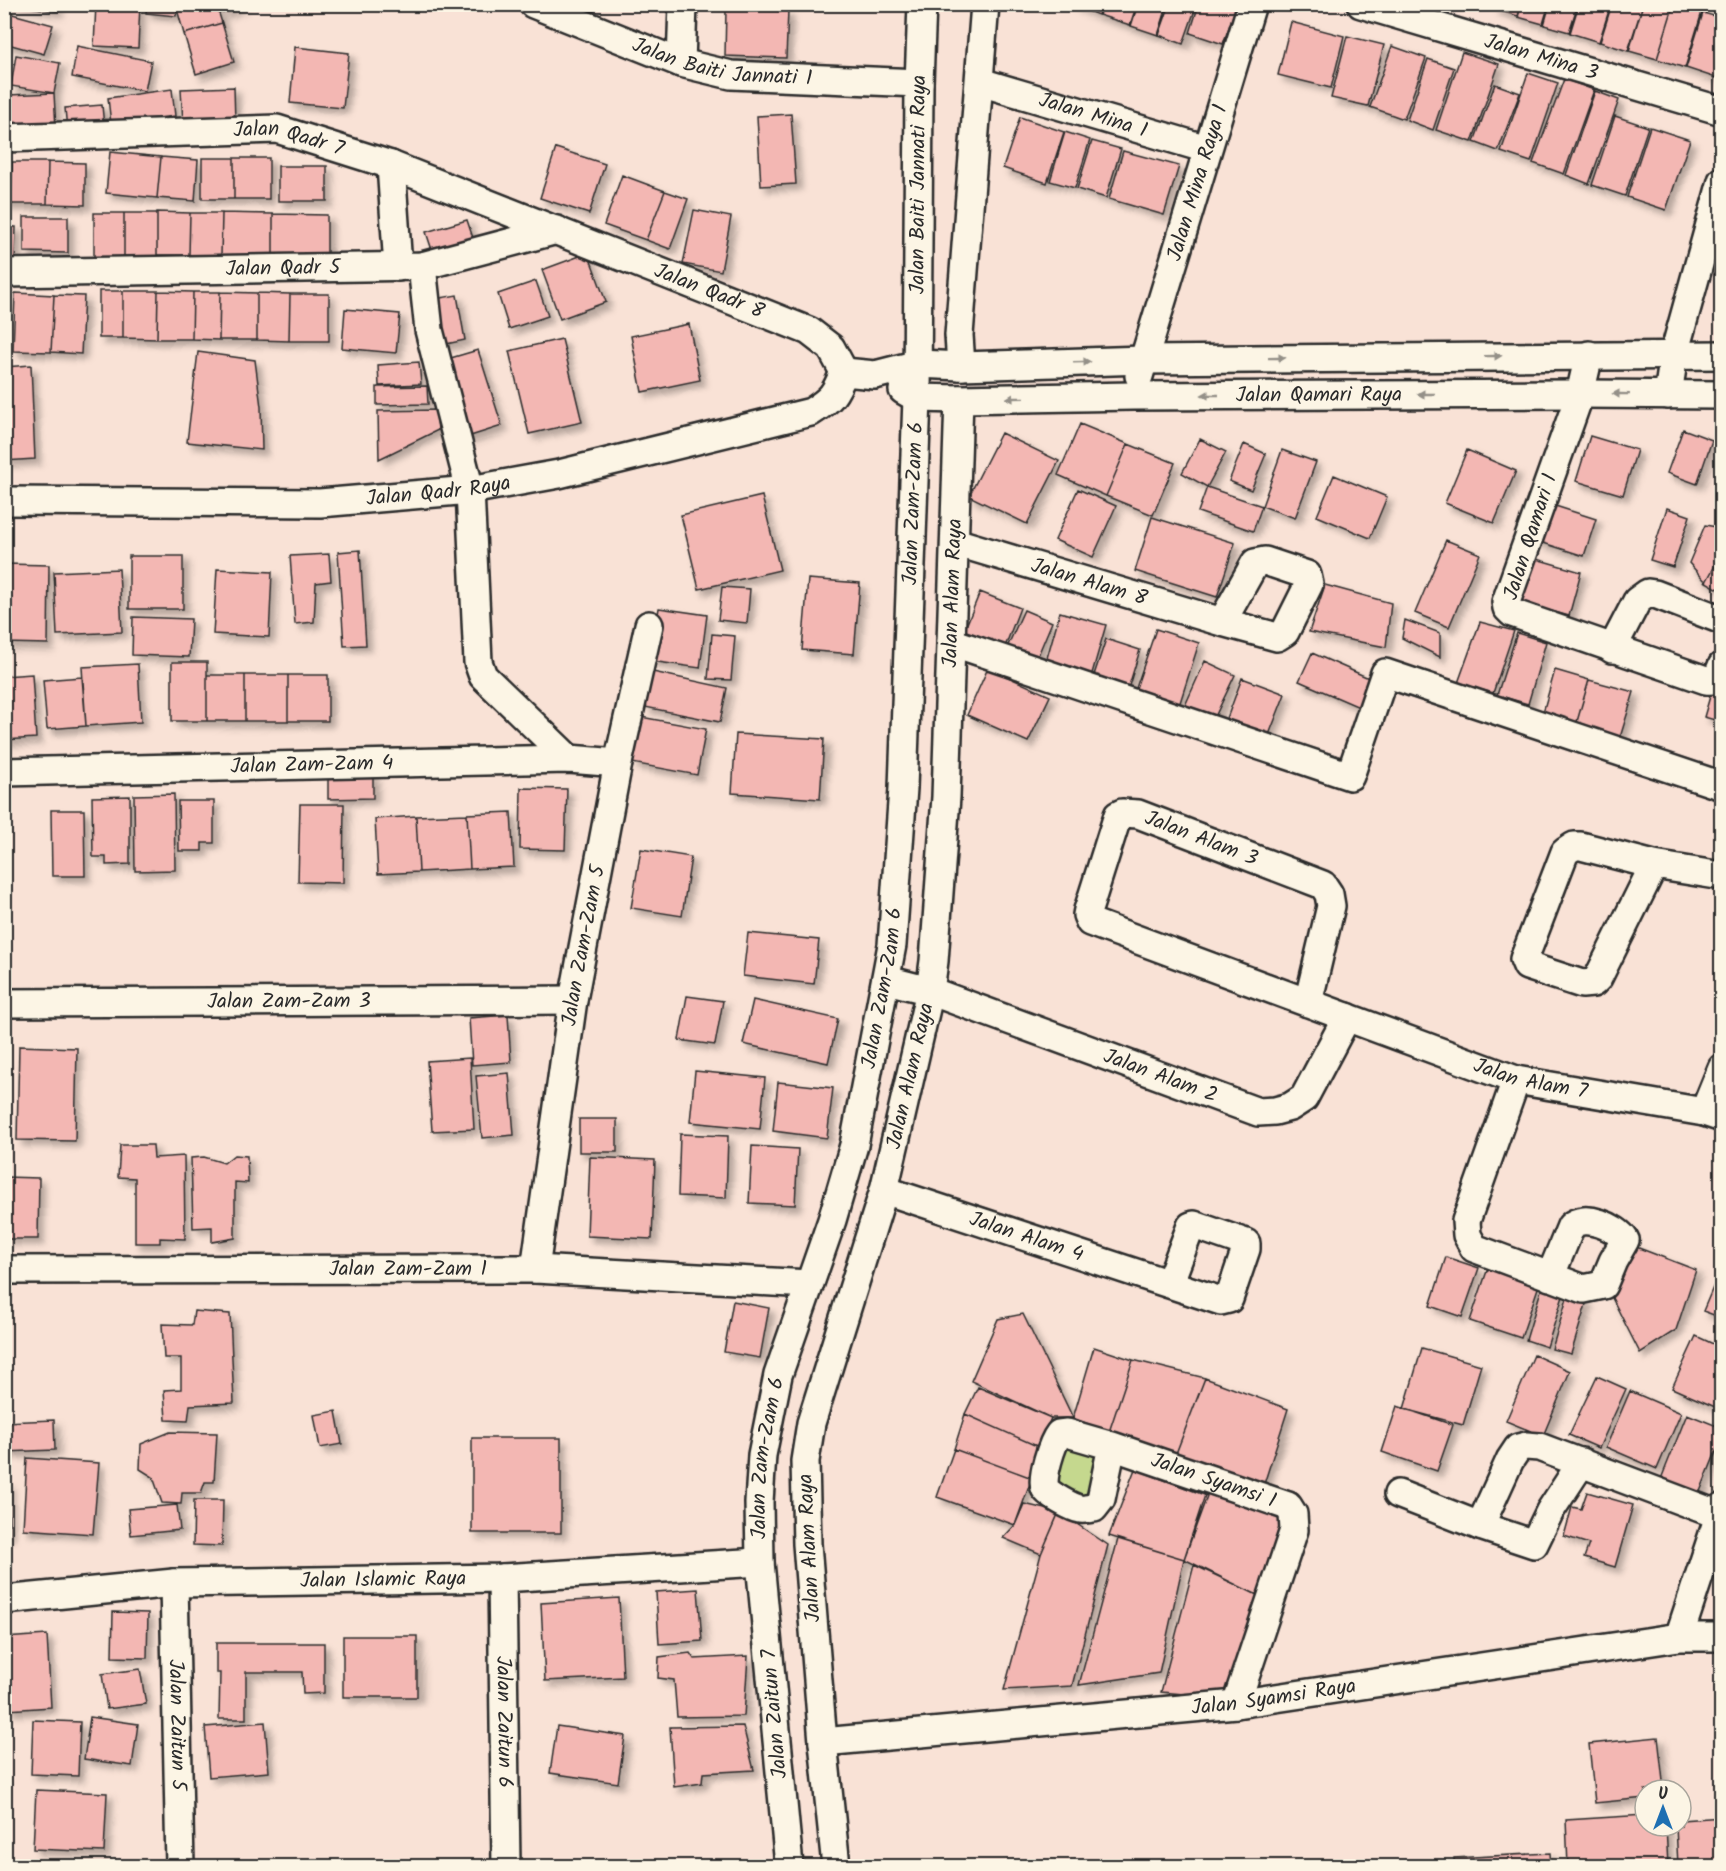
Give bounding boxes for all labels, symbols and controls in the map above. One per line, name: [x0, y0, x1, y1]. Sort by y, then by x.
street label: Jalan Mina 3: [1480, 25, 1602, 90]
street label: Jalan Baiti Jannati 1: [627, 29, 813, 95]
street label: Jalan Baiti Jannati Raya: [901, 74, 936, 294]
street label: Jalan Mina 1: [1035, 84, 1152, 147]
street label: Jalan Mina Raya 1: [1158, 100, 1237, 265]
street label: Jalan Qadr 7: [233, 112, 349, 166]
street label: Jalan Qadr 5: [225, 251, 342, 286]
street label: Jalan Qadr 8: [649, 255, 770, 328]
one-way arrow: [1483, 351, 1502, 361]
one-way arrow: [1267, 353, 1286, 363]
one-way arrow: [1072, 357, 1091, 366]
street label: Jalan Qamari Raya: [1236, 378, 1402, 412]
one-way arrow: [1417, 389, 1436, 399]
one-way arrow: [1612, 389, 1631, 399]
one-way arrow: [1201, 390, 1220, 400]
one-way arrow: [1006, 393, 1025, 403]
street label: Jalan Zam-Zam 6: [894, 421, 933, 586]
street label: Jalan Qadr Raya: [365, 466, 513, 515]
street label: Jalan Qamari 1: [1495, 470, 1567, 604]
street label: Jalan Alam Raya: [934, 518, 972, 668]
street label: Jalan Alam 8: [1027, 549, 1152, 615]
street label: Jalan Zam-Zam 4: [230, 747, 394, 783]
street label: Jalan Alam 3: [1139, 802, 1263, 876]
street label: Jalan Zam-Zam 5: [553, 861, 615, 1028]
street label: Jalan Zam-Zam 6: [852, 906, 911, 1071]
street label: Jalan Zam-Zam 3: [207, 985, 371, 1018]
street label: Jalan Alam Raya: [877, 1000, 943, 1152]
street label: Jalan Alam 2: [1099, 1040, 1222, 1112]
street label: Jalan Alam 7: [1469, 1049, 1591, 1109]
street label: Jalan Alam 4: [965, 1203, 1088, 1271]
street label: Jalan Zam-Zam 1: [329, 1253, 487, 1286]
street label: Jalan Zam-Zam 6: [742, 1374, 794, 1539]
street label: Jalan Syamsi 1: [1146, 1444, 1281, 1517]
street label: Jalan Alam Raya: [790, 1473, 830, 1623]
street label: Jalan Islamic Raya: [300, 1562, 466, 1598]
street label: Jalan Zaitun 7: [753, 1647, 797, 1780]
street label: Jalan Zaitun 6: [487, 1656, 521, 1788]
street label: Jalan Zaitun 5: [159, 1659, 195, 1793]
street label: Jalan Syamsi Raya: [1190, 1670, 1358, 1725]
north arrow: [1633, 1778, 1693, 1838]
text: U: [1658, 1782, 1668, 1807]

